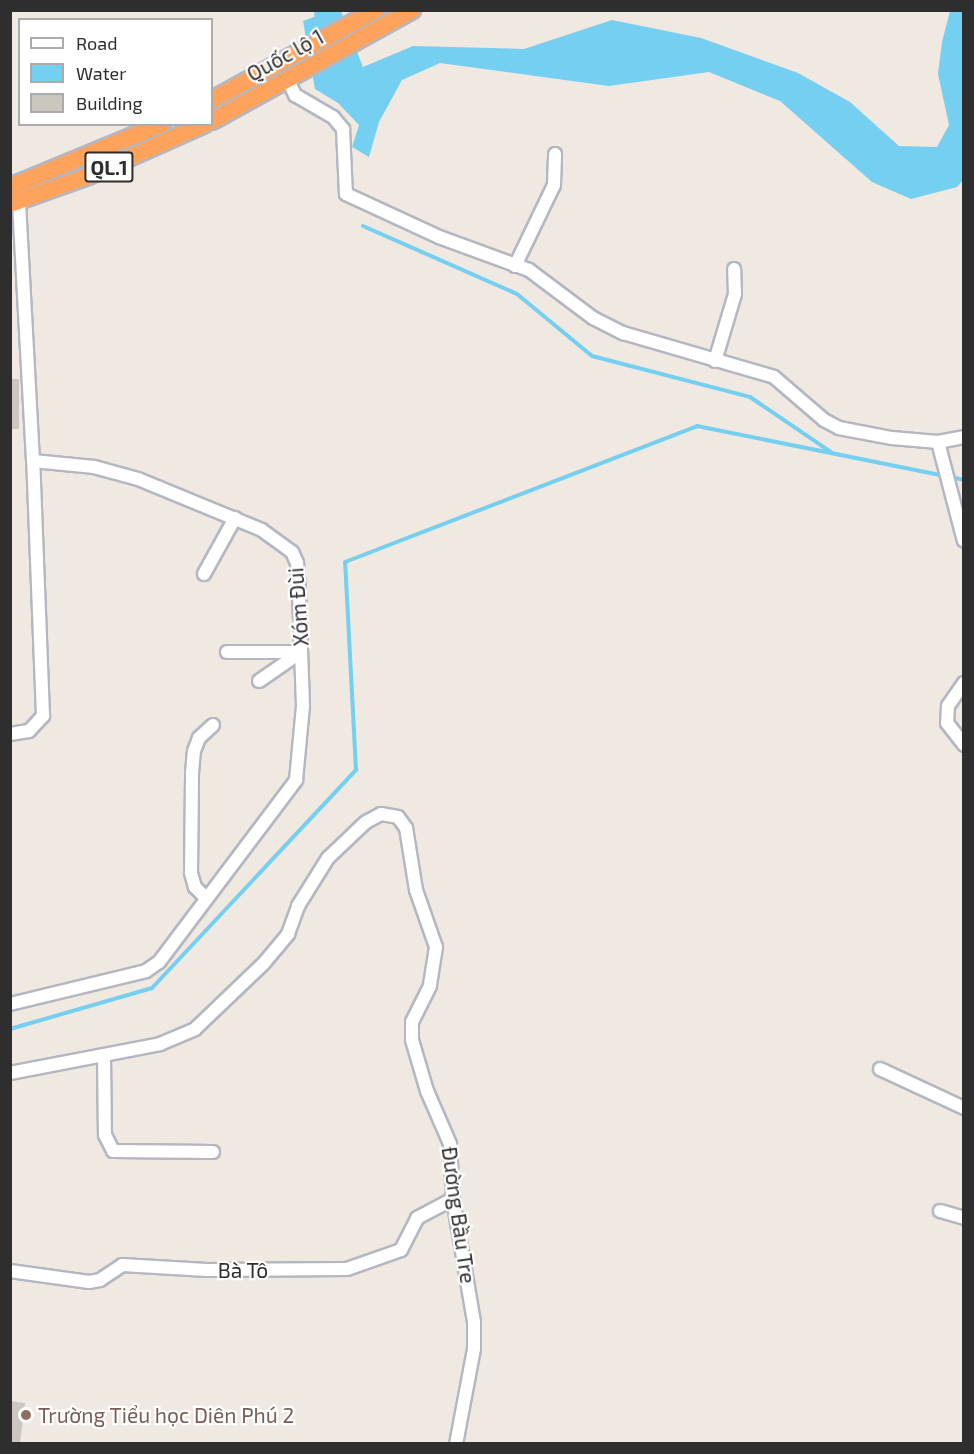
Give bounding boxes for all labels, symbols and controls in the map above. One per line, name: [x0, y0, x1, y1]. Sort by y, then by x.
legend: [18, 18, 213, 126]
street label: Quốc lộ 1: [242, 24, 328, 86]
text: Road: [76, 32, 117, 54]
text: Water: [76, 62, 126, 84]
text: Building: [76, 92, 143, 114]
road number: QL.1: [84, 150, 134, 184]
street label: Xóm Đùi: [283, 567, 313, 647]
street label: Đường Bầu Tre: [437, 1145, 481, 1285]
street label: Bà Tô: [217, 1257, 269, 1283]
place label: Trường Tiểu học Diên Phú 2: [38, 1402, 295, 1428]
marker: Trường Tiểu học Diên Phú 2: [19, 1408, 33, 1422]

